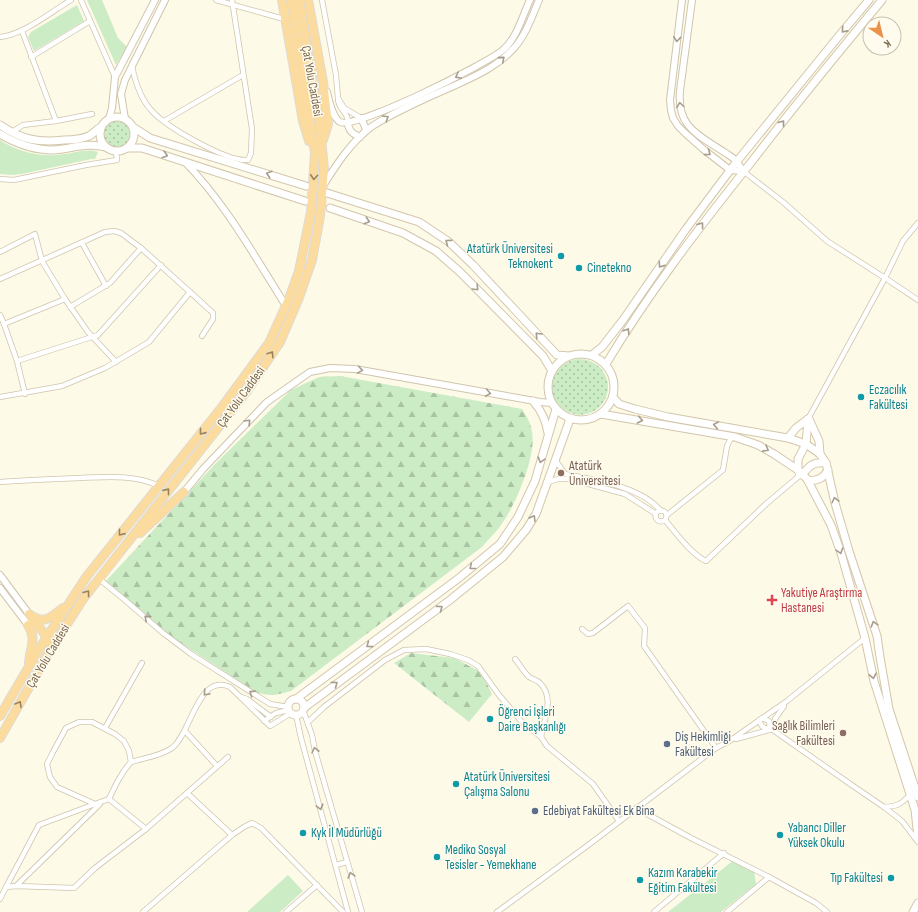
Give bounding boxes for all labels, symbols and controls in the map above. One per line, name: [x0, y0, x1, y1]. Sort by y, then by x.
north arrow: [862, 16, 902, 56]
one-way arrow: [841, 25, 848, 33]
one-way arrow: [673, 36, 682, 42]
text: K: [881, 37, 893, 51]
street label: Çat Yolu Caddesi: [298, 44, 326, 118]
one-way arrow: [497, 57, 504, 64]
one-way arrow: [455, 71, 463, 78]
one-way arrow: [676, 102, 685, 108]
one-way arrow: [382, 116, 389, 123]
one-way arrow: [777, 120, 784, 127]
one-way arrow: [704, 148, 711, 155]
one-way arrow: [162, 150, 169, 159]
one-way arrow: [265, 170, 272, 179]
one-way arrow: [309, 174, 318, 180]
one-way arrow: [363, 216, 370, 225]
one-way arrow: [697, 222, 704, 229]
one-way arrow: [445, 240, 452, 247]
place label: Atatürk Üniversitesi Teknokent: [466, 240, 553, 272]
marker: Atatürk Üniversitesi Teknokent: [556, 251, 566, 261]
place label: Cinetekno: [587, 260, 632, 276]
one-way arrow: [658, 261, 666, 268]
marker: Cinetekno: [574, 263, 584, 273]
one-way arrow: [471, 283, 479, 291]
one-way arrow: [622, 328, 630, 335]
one-way arrow: [536, 332, 543, 340]
one-way arrow: [266, 351, 274, 358]
street label: Çat Yolu Caddesi: [214, 363, 268, 431]
one-way arrow: [357, 366, 363, 374]
place label: Eczacılık Fakültesi: [869, 382, 908, 413]
one-way arrow: [485, 388, 491, 397]
marker: Eczacılık Fakültesi: [856, 392, 866, 402]
one-way arrow: [637, 415, 643, 424]
one-way arrow: [243, 419, 250, 426]
one-way arrow: [713, 421, 719, 430]
one-way arrow: [200, 427, 207, 434]
one-way arrow: [762, 444, 769, 452]
one-way arrow: [537, 456, 546, 463]
place label: Atatürk Üniversitesi: [568, 458, 620, 489]
marker: Atatürk Üniversitesi: [556, 468, 566, 478]
one-way arrow: [163, 488, 170, 496]
one-way arrow: [831, 497, 839, 503]
one-way arrow: [528, 515, 535, 522]
one-way arrow: [119, 529, 126, 536]
one-way arrow: [835, 547, 844, 554]
one-way arrow: [470, 562, 477, 569]
place label: Yakutiye Araştırma Hastanesi: [781, 585, 862, 616]
one-way arrow: [82, 591, 89, 598]
marker: Yakutiye Araştırma Hastanesi: [766, 594, 778, 606]
one-way arrow: [435, 605, 442, 612]
one-way arrow: [144, 616, 151, 623]
street label: Çat Yolu Caddesi: [23, 621, 73, 691]
one-way arrow: [870, 621, 878, 628]
one-way arrow: [366, 641, 373, 648]
one-way arrow: [868, 673, 876, 679]
one-way arrow: [330, 682, 337, 689]
one-way arrow: [203, 688, 210, 696]
one-way arrow: [250, 691, 257, 698]
one-way arrow: [15, 701, 22, 708]
place label: Öğrenci İşleri Daire Başkanlığı: [498, 703, 566, 735]
marker: Öğrenci İşleri Daire Başkanlığı: [485, 714, 495, 724]
place label: Sağlık Bilimleri Fakültesi: [772, 718, 835, 749]
marker: Sağlık Bilimleri Fakültesi: [838, 728, 848, 738]
place label: Diş Hekimliği Fakültesi: [675, 729, 731, 760]
marker: Diş Hekimliği Fakültesi: [662, 739, 672, 749]
one-way arrow: [312, 746, 320, 753]
place label: Atatürk Üniversitesi Çalışma Salonu: [463, 768, 550, 800]
marker: Atatürk Üniversitesi Çalışma Salonu: [451, 779, 461, 789]
one-way arrow: [315, 803, 324, 810]
place label: Edebiyat Fakültesi Ek Bina: [543, 803, 655, 819]
marker: Edebiyat Fakültesi Ek Bina: [530, 806, 540, 816]
place label: Yabancı Diller Yüksek Okulu: [788, 820, 846, 851]
place label: Kyk İl Müdürlüğü: [311, 824, 382, 841]
marker: Kyk İl Müdürlüğü: [298, 828, 308, 838]
marker: Yabancı Diller Yüksek Okulu: [775, 830, 785, 840]
place label: Mediko Sosyal Tesisler - Yemekhane: [445, 842, 537, 873]
marker: Mediko Sosyal Tesisler - Yemekhane: [432, 852, 442, 862]
place label: Kazım Karabekir Eğitim Fakültesi: [648, 865, 718, 896]
place label: Tıp Fakültesi: [830, 870, 883, 886]
one-way arrow: [347, 871, 356, 878]
marker: Tıp Fakültesi: [886, 873, 896, 883]
marker: Kazım Karabekir Eğitim Fakültesi: [635, 875, 645, 885]

